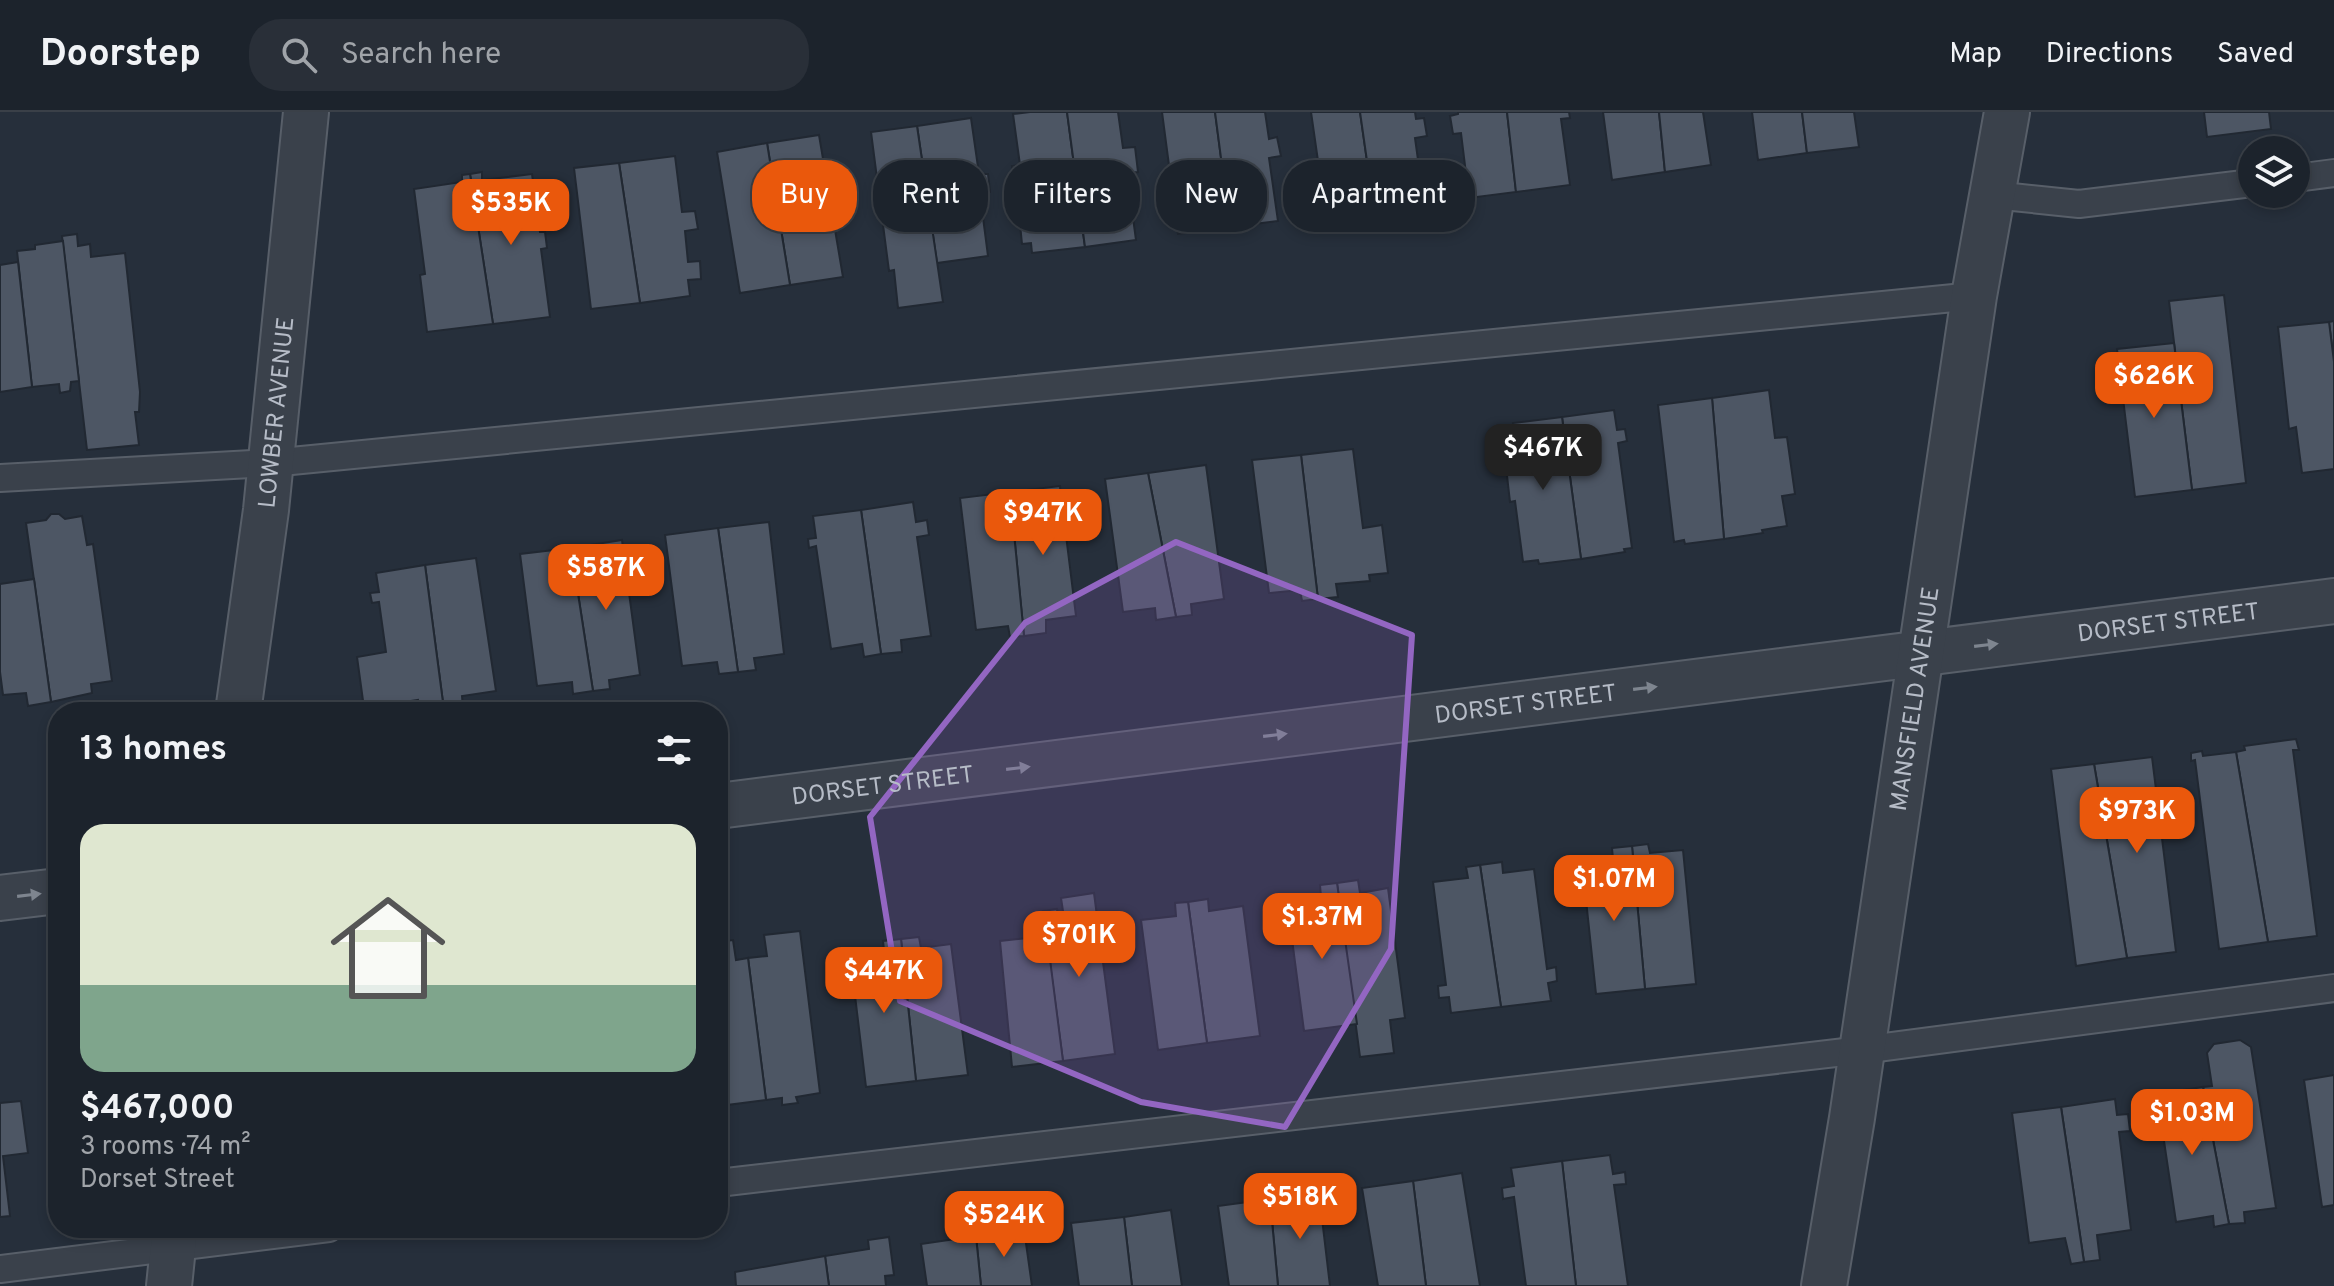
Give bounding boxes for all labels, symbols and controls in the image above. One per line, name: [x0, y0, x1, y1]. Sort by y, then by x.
search box: [249, 19, 809, 91]
text: Doorstep: [40, 31, 201, 80]
icon: search: [277, 33, 321, 77]
text: Search here: [341, 37, 501, 74]
text: Map: [1949, 37, 2002, 73]
text: Directions: [2046, 37, 2173, 73]
text: Saved: [2217, 37, 2294, 73]
map controls: [2238, 136, 2310, 208]
button: layers: [2238, 136, 2310, 208]
chip: Buy: [752, 160, 857, 232]
chip: Rent: [873, 160, 988, 232]
chip: Filters: [1004, 160, 1140, 232]
chip: New: [1156, 160, 1267, 232]
chip: Apartment: [1283, 160, 1475, 232]
pin: $535K: [455, 179, 567, 247]
text: $535K: [470, 188, 552, 221]
street label: LOWBER AVENUE: [253, 316, 302, 510]
pin: $626K: [2098, 352, 2210, 420]
text: $626K: [2113, 361, 2195, 394]
pin: $467K: [1487, 424, 1599, 492]
text: $467K: [1503, 433, 1583, 466]
pin: $947K: [987, 489, 1099, 557]
text: $947K: [1003, 498, 1083, 531]
pin: $587K: [550, 544, 662, 612]
text: $587K: [566, 553, 646, 586]
street label: MANSFIELD AVENUE: [1885, 585, 1948, 813]
street label: DORSET STREET: [2076, 598, 2261, 650]
one-way arrow: [1974, 638, 1999, 651]
street label: DORSET STREET: [1433, 679, 1619, 732]
one-way arrow: [1632, 682, 1657, 695]
icon: filters: [652, 728, 696, 772]
text: 13 homes: [80, 729, 227, 772]
one-way arrow: [1263, 729, 1288, 742]
street label: DORSET STREET: [790, 761, 976, 814]
one-way arrow: [1005, 762, 1030, 775]
pin: $973K: [2081, 787, 2193, 855]
text: $973K: [2098, 796, 2176, 829]
pin: $1.07M: [1549, 855, 1679, 923]
text: $1.07M: [1572, 864, 1656, 897]
icon: home: [316, 876, 460, 1020]
one-way arrow: [17, 888, 42, 901]
pin: $1.37M: [1257, 893, 1387, 961]
text: $1.37M: [1281, 902, 1363, 935]
pin: $701K: [1023, 911, 1135, 979]
text: $701K: [1041, 920, 1117, 953]
pin: $447K: [828, 947, 940, 1015]
text: $447K: [843, 956, 925, 989]
text: $467,000: [80, 1088, 234, 1131]
pin: $1.03M: [2127, 1089, 2257, 1157]
text: $1.03M: [2149, 1098, 2235, 1131]
text: 3 rooms · 74 m²: [80, 1131, 251, 1164]
text: Dorset Street: [80, 1164, 235, 1197]
pin: $518K: [1244, 1173, 1356, 1241]
text: $518K: [1262, 1182, 1338, 1215]
pin: $524K: [948, 1191, 1060, 1259]
text: $524K: [963, 1200, 1045, 1233]

